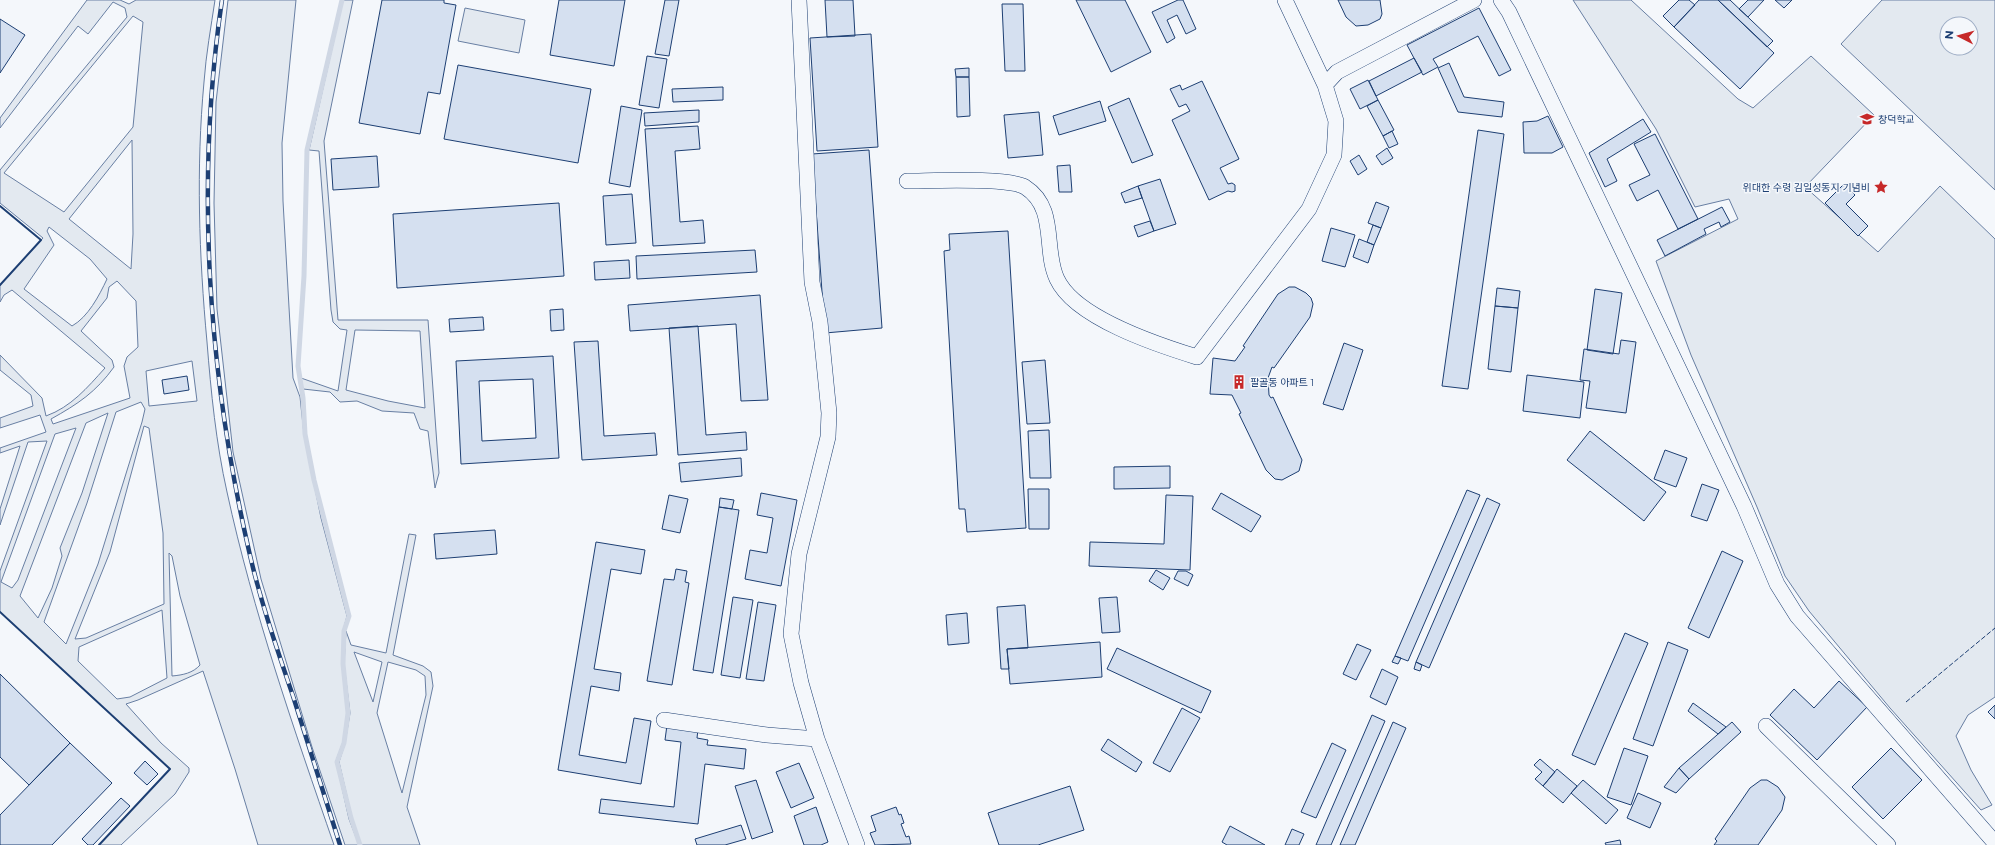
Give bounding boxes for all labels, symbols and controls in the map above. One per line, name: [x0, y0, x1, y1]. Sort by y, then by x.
north arrow: [1939, 16, 1979, 56]
text: N: [1942, 30, 1956, 40]
school or university icon: 창덕학교: [1859, 111, 1875, 127]
place label: 창덕학교: [1878, 113, 1915, 126]
place icon: 위대한 수령 김일성동지 기념비: [1873, 179, 1889, 195]
place label: 위대한 수령 김일성동지 기념비: [1743, 181, 1870, 194]
building icon: 팔골동 아파트 1: [1231, 374, 1247, 390]
place label: 팔골동 아파트 1: [1250, 376, 1314, 389]

